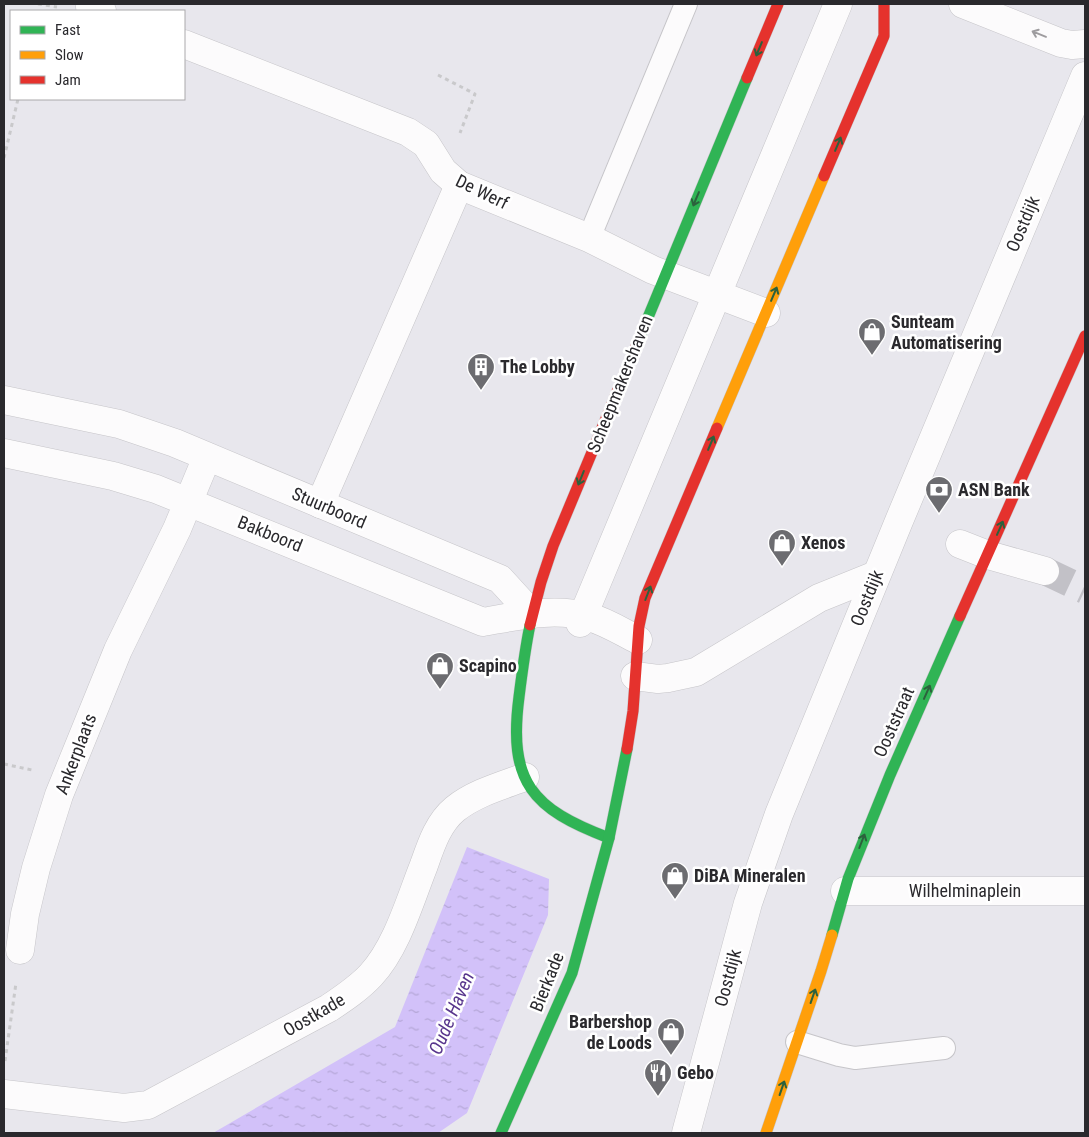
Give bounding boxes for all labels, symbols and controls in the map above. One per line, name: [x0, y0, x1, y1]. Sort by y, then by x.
legend: [10, 10, 185, 100]
text: Fast: [55, 21, 80, 39]
one-way arrow: [1031, 29, 1047, 38]
one-way arrow: [754, 41, 764, 56]
text: Slow: [55, 46, 84, 64]
text: Jam: [55, 71, 81, 89]
one-way arrow: [833, 137, 843, 152]
street label: De Werf: [452, 170, 512, 213]
one-way arrow: [691, 191, 701, 206]
street label: Oostdijk: [1001, 193, 1044, 255]
one-way arrow: [770, 287, 779, 302]
place label: Sunteam Automatisering: [891, 311, 1002, 353]
street label: Scheepmakershaven: [582, 312, 657, 456]
shop icon: Sunteam Automatisering: [857, 317, 887, 356]
building icon: The Lobby: [466, 352, 496, 391]
place label: The Lobby: [500, 356, 575, 377]
one-way arrow: [706, 436, 716, 451]
one-way arrow: [576, 470, 585, 485]
bank icon: ASN Bank: [924, 475, 954, 514]
place label: ASN Bank: [958, 479, 1030, 500]
street label: Stuurboord: [289, 482, 370, 533]
street label: Bakboord: [235, 511, 306, 556]
one-way arrow: [996, 521, 1005, 536]
shop icon: Xenos: [767, 528, 797, 567]
place label: Xenos: [801, 532, 845, 553]
street label: Oostdijk: [846, 567, 887, 629]
one-way arrow: [644, 586, 653, 601]
shop icon: Scapino: [425, 651, 455, 690]
place label: Scapino: [459, 655, 517, 676]
street label: Ooststraat: [869, 683, 918, 760]
one-way arrow: [922, 685, 932, 700]
street label: Ankerplaats: [51, 710, 101, 797]
one-way arrow: [858, 834, 867, 849]
shop icon: DiBA Mineralen: [660, 861, 690, 900]
place label: DiBA Mineralen: [694, 865, 806, 886]
street label: Wilhelminaplein: [909, 880, 1021, 901]
street label: Oostdijk: [710, 947, 745, 1009]
street label: Bierkade: [525, 949, 568, 1014]
water label: Oude Haven: [424, 968, 479, 1058]
street label: Oostkade: [279, 989, 348, 1041]
one-way arrow: [809, 989, 818, 1004]
place label: Barbershop de Loods: [569, 1011, 652, 1053]
shop icon: Barbershop de Loods: [656, 1017, 686, 1056]
restaurant icon: Gebo: [643, 1058, 673, 1097]
place label: Gebo: [677, 1062, 714, 1083]
one-way arrow: [778, 1080, 787, 1096]

